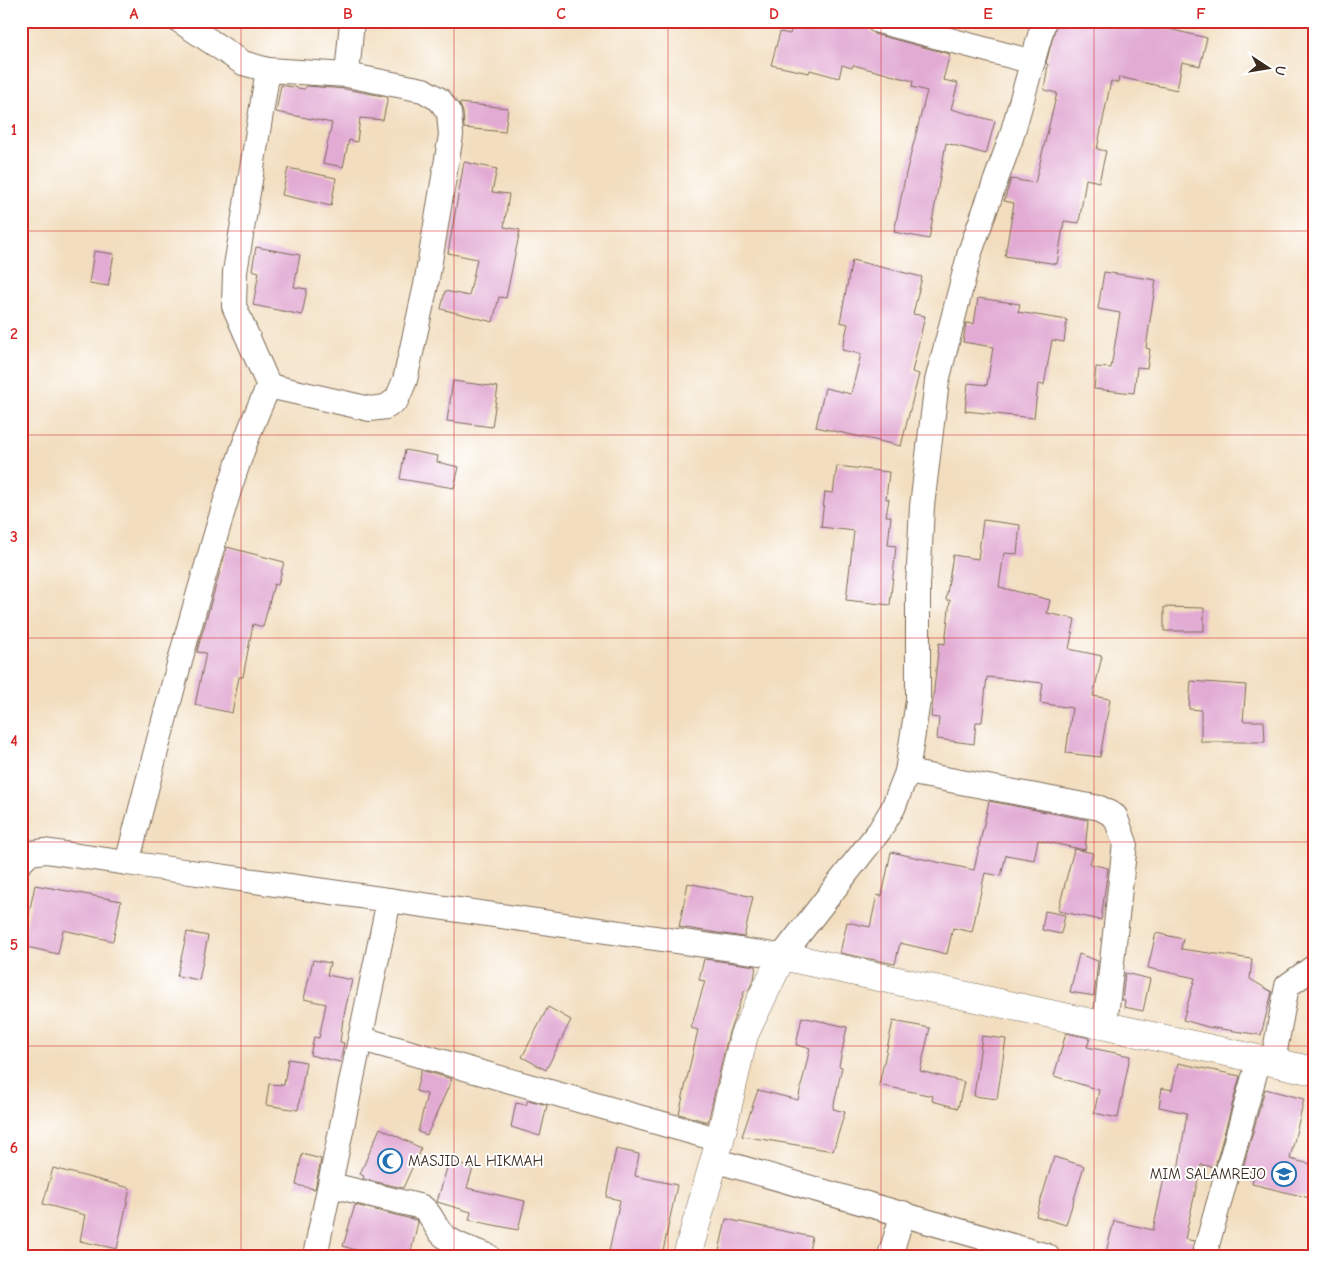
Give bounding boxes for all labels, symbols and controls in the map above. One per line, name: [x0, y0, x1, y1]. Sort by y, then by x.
text: A: [130, 5, 139, 23]
text: B: [343, 5, 353, 23]
text: C: [556, 5, 566, 23]
text: D: [769, 5, 779, 23]
text: E: [983, 5, 993, 23]
text: F: [1196, 5, 1206, 23]
north arrow: [1242, 42, 1292, 92]
text: U: [1271, 64, 1290, 77]
text: 1: [11, 121, 17, 139]
text: 2: [10, 325, 18, 343]
text: 3: [10, 528, 18, 546]
text: 4: [10, 732, 18, 750]
text: 5: [10, 936, 18, 954]
text: 6: [10, 1139, 18, 1157]
mosque icon: MASJID AL HIKMAH: [377, 1148, 403, 1174]
place label: MASJID AL HIKMAH: [408, 1152, 543, 1170]
school or university icon: MIM SALAMREJO: [1271, 1161, 1297, 1187]
place label: MIM SALAMREJO: [1150, 1165, 1266, 1183]

